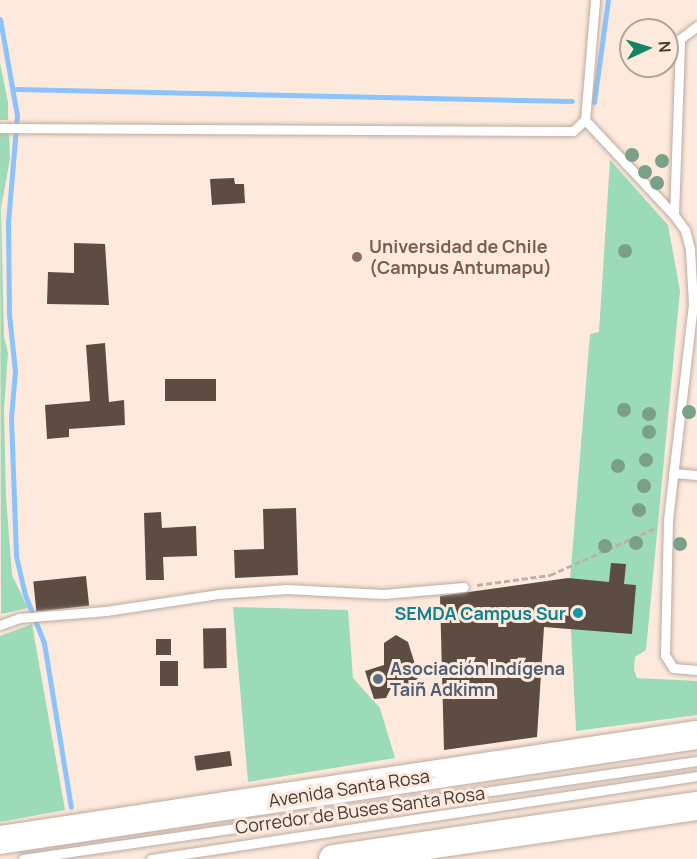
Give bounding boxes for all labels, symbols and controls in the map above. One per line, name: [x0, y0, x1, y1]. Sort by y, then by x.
north arrow: [619, 18, 679, 78]
text: N: [654, 40, 676, 53]
place label: Universidad de Chile (Campus Antumapu): [369, 236, 552, 278]
marker: Universidad de Chile (Campus Antumapu): [350, 250, 364, 264]
place label: SEMDA Campus Sur: [395, 602, 566, 624]
marker: SEMDA Campus Sur: [571, 606, 585, 620]
place label: Asociación Indígena Taiñ Adkimn: [390, 658, 565, 700]
marker: Asociación Indígena Taiñ Adkimn: [371, 672, 385, 686]
street label: Avenida Santa Rosa: [267, 765, 431, 811]
street label: Corredor de Buses Santa Rosa: [234, 782, 486, 838]

